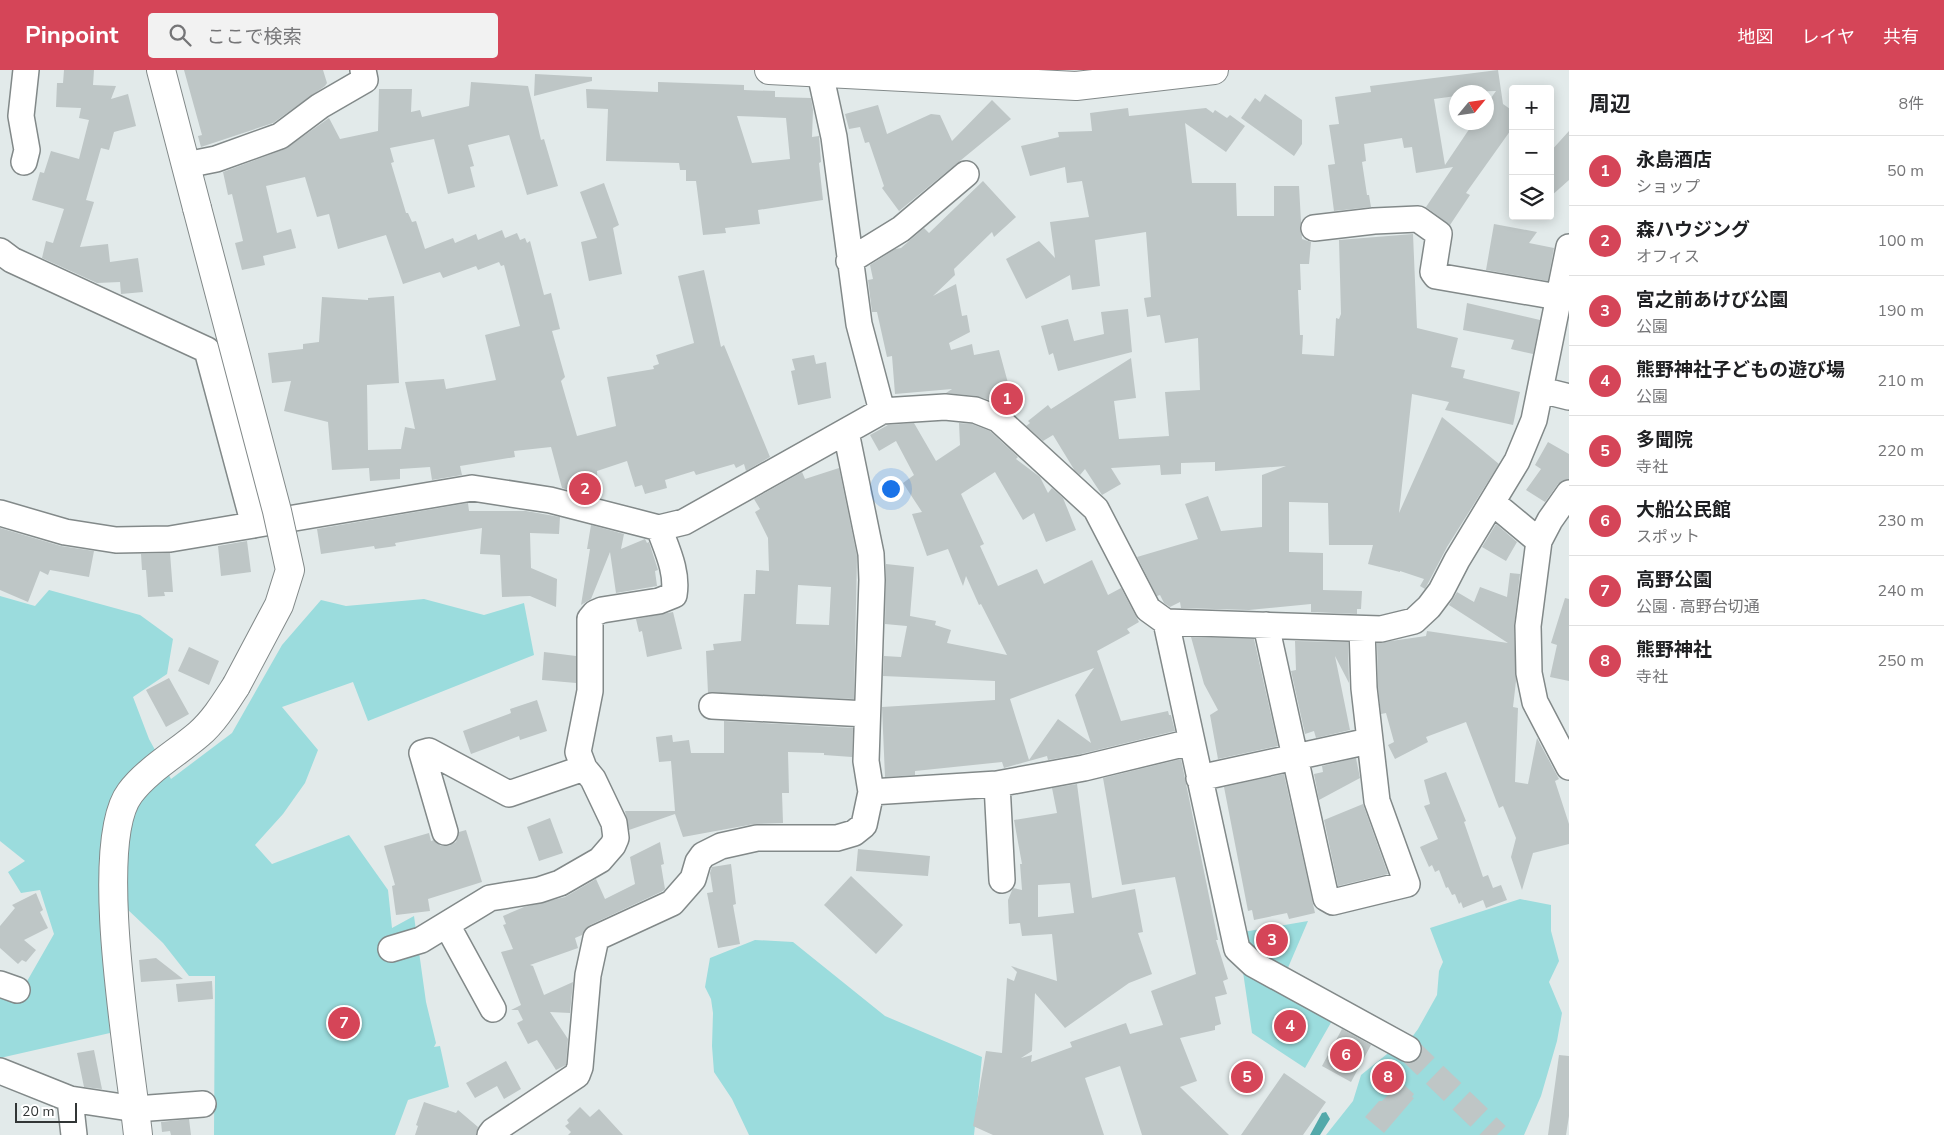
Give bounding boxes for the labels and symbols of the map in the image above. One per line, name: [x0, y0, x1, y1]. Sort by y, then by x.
north arrow: [1449, 85, 1494, 130]
pin: 1: [991, 380, 1023, 418]
pin: 2: [569, 470, 601, 508]
your location: [878, 476, 904, 502]
pin: 3: [1256, 921, 1288, 959]
pin: 7: [328, 1004, 360, 1042]
pin: 4: [1274, 1007, 1306, 1045]
pin: 6: [1330, 1036, 1362, 1074]
pin: 5: [1231, 1058, 1263, 1096]
pin: 8: [1372, 1058, 1404, 1096]
scale bar: [15, 1100, 78, 1123]

